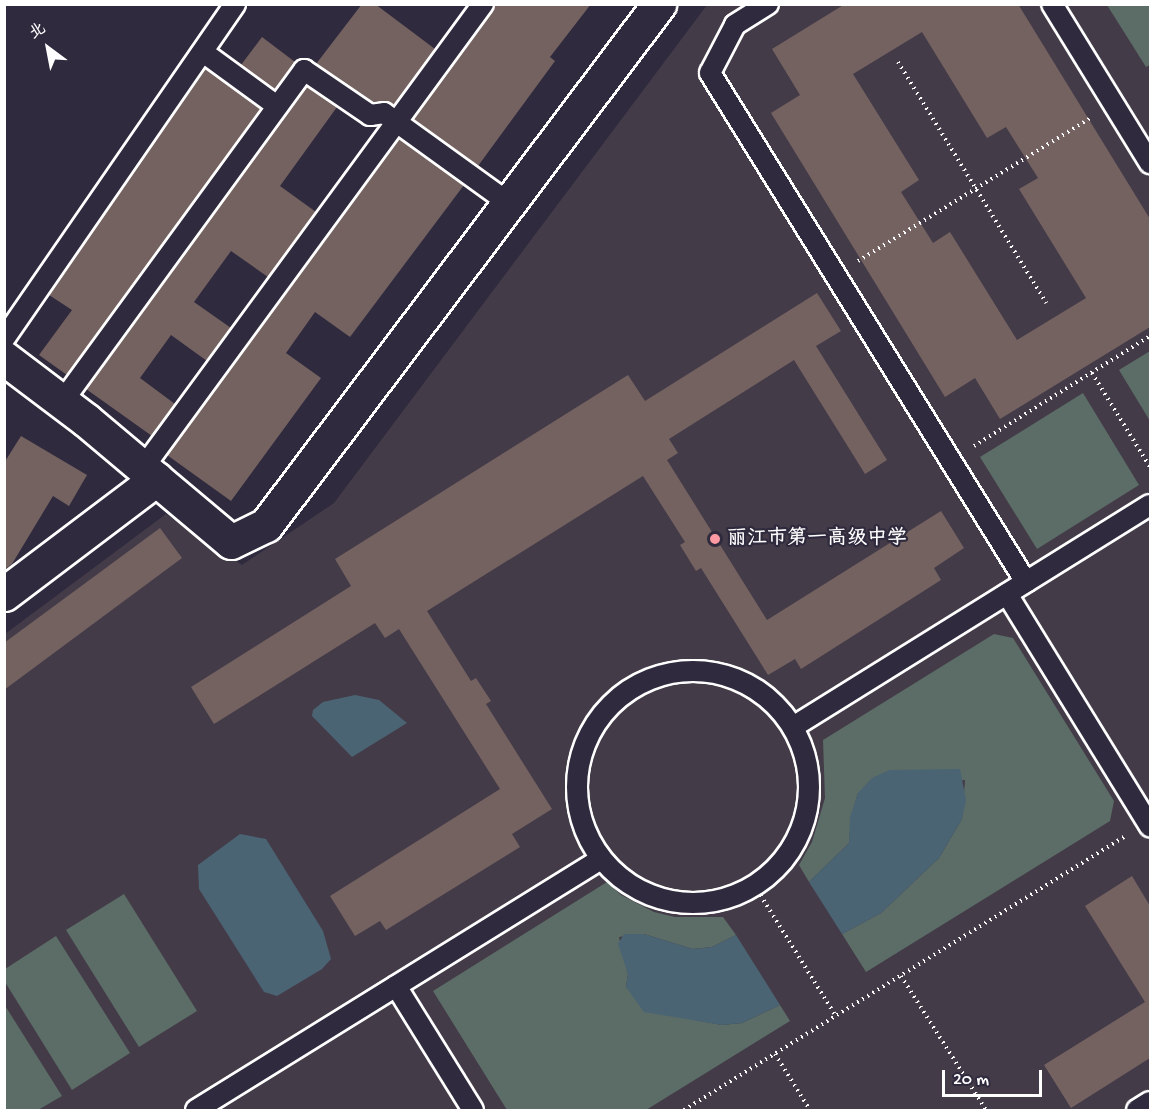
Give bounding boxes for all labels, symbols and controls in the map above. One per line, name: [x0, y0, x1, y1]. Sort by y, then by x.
north arrow: [18, 18, 78, 78]
text: 北: [26, 20, 50, 45]
place label: 丽江市第一高级中学: [727, 527, 907, 551]
marker: 丽江市第一高级中学: [708, 532, 722, 546]
scale bar: [945, 1058, 1046, 1096]
text: 20 m: [953, 1070, 989, 1091]

